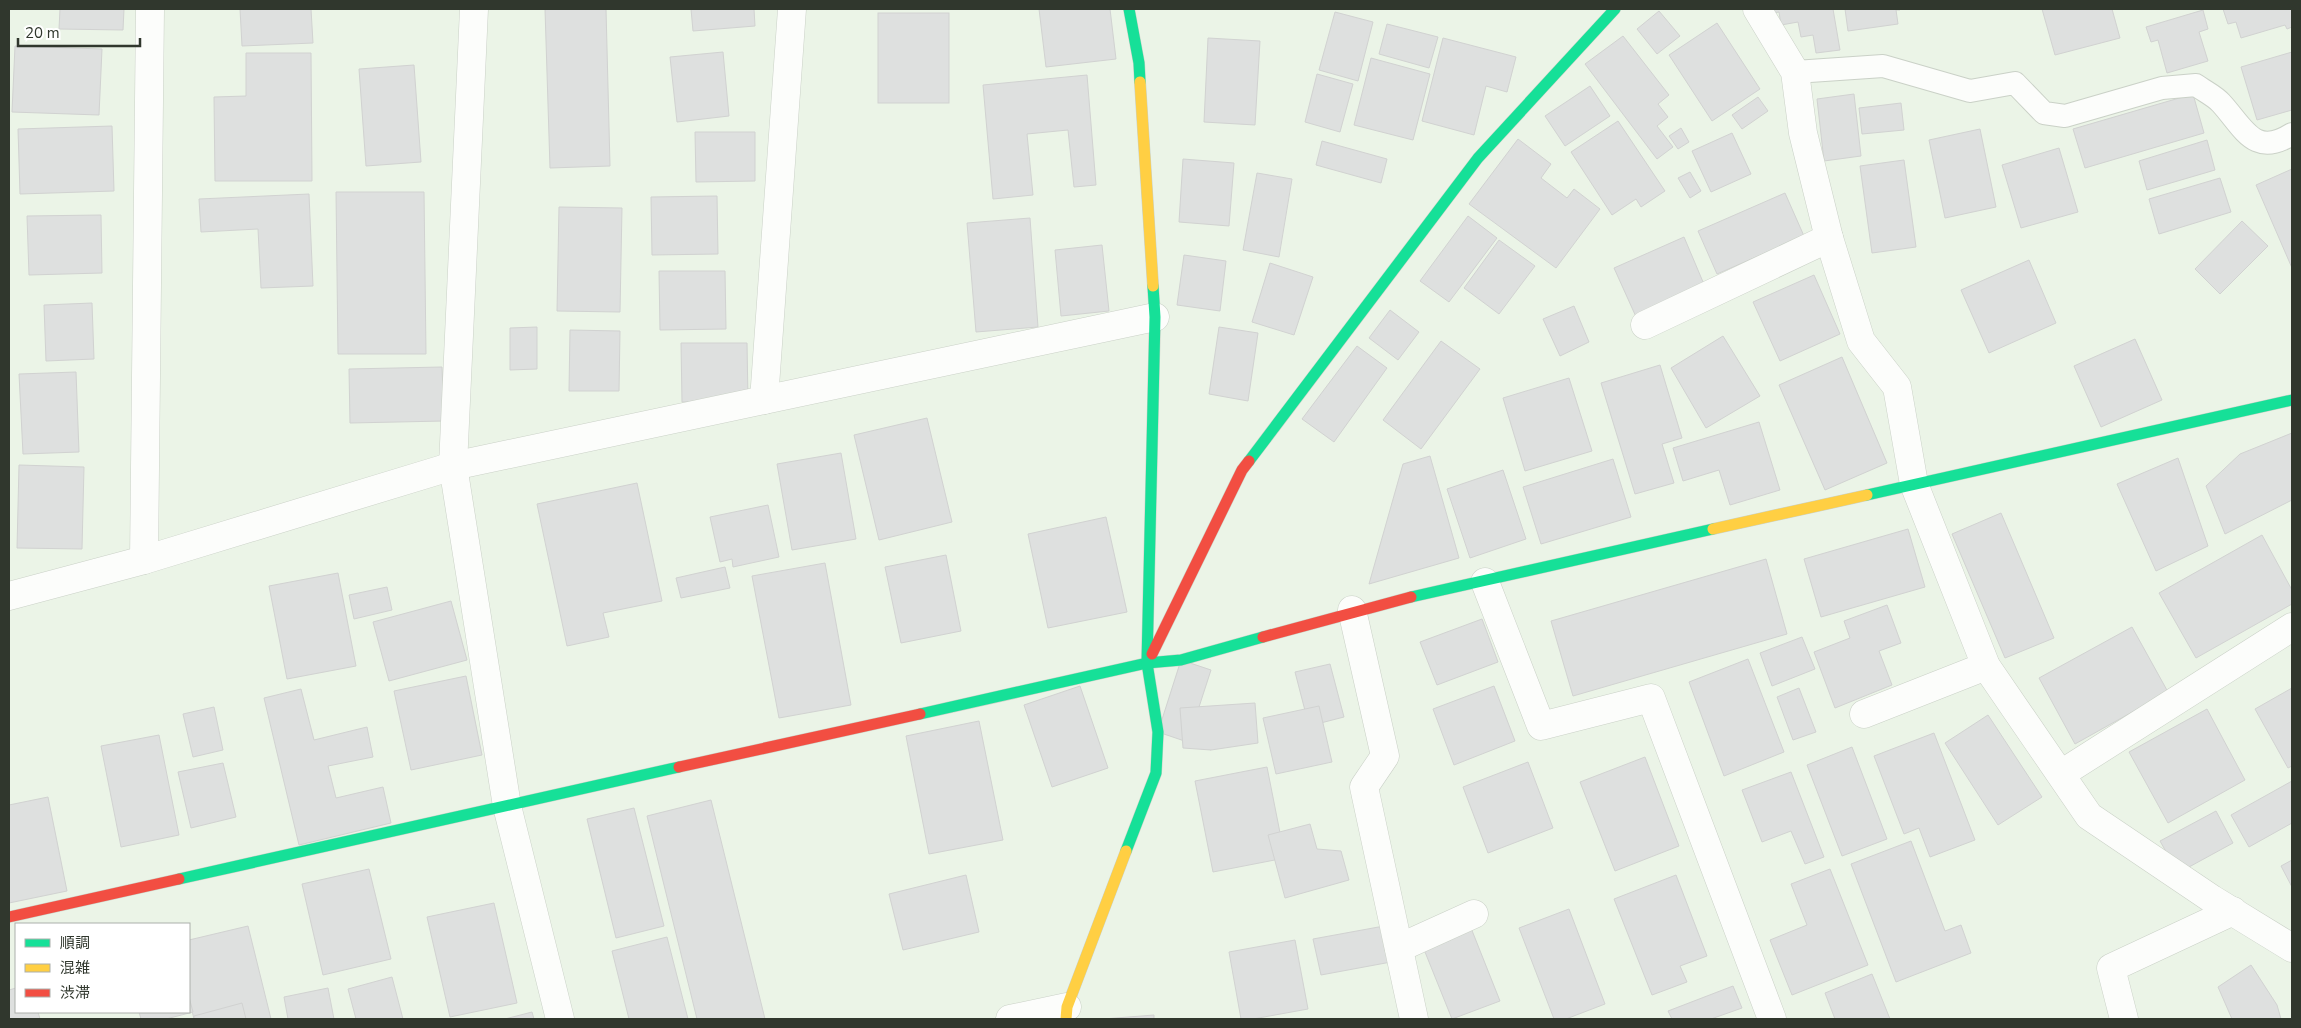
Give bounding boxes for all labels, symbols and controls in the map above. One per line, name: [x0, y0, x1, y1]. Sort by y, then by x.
scale bar: [18, 15, 140, 47]
text: 20 m: [25, 23, 60, 43]
legend: [15, 923, 190, 1013]
text: 順調: [60, 933, 90, 953]
text: 混雑: [60, 958, 90, 978]
text: 渋滞: [60, 983, 90, 1003]

